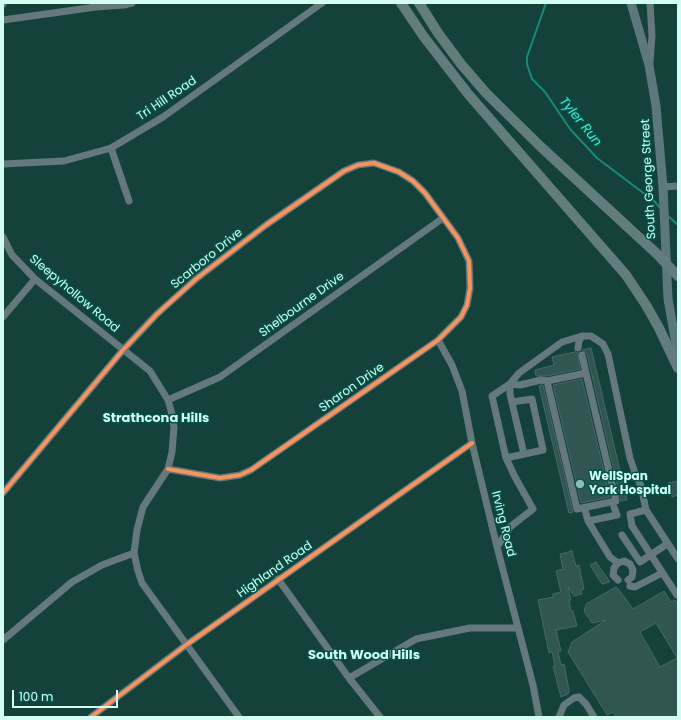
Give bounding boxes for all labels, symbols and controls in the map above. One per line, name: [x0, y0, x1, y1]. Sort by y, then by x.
street label: Tri Hill Road: [135, 74, 199, 124]
water label: Tyler Run: [555, 94, 605, 150]
street label: South George Street: [639, 118, 659, 240]
street label: Scarboro Drive: [168, 226, 246, 292]
street label: Sleepyhollow Road: [26, 252, 122, 336]
street label: Shelbourne Drive: [257, 269, 347, 341]
street label: Sharon Drive: [317, 360, 387, 416]
district label: Strathcona Hills: [103, 411, 209, 427]
place label: WellSpan York Hospital: [589, 470, 671, 498]
marker: WellSpan York Hospital: [574, 478, 586, 490]
street label: Irving Road: [488, 490, 518, 558]
street label: Highland Road: [235, 539, 315, 601]
district label: South Wood Hills: [308, 648, 420, 664]
scale bar: [14, 682, 120, 708]
text: 100 m: [19, 688, 53, 705]

